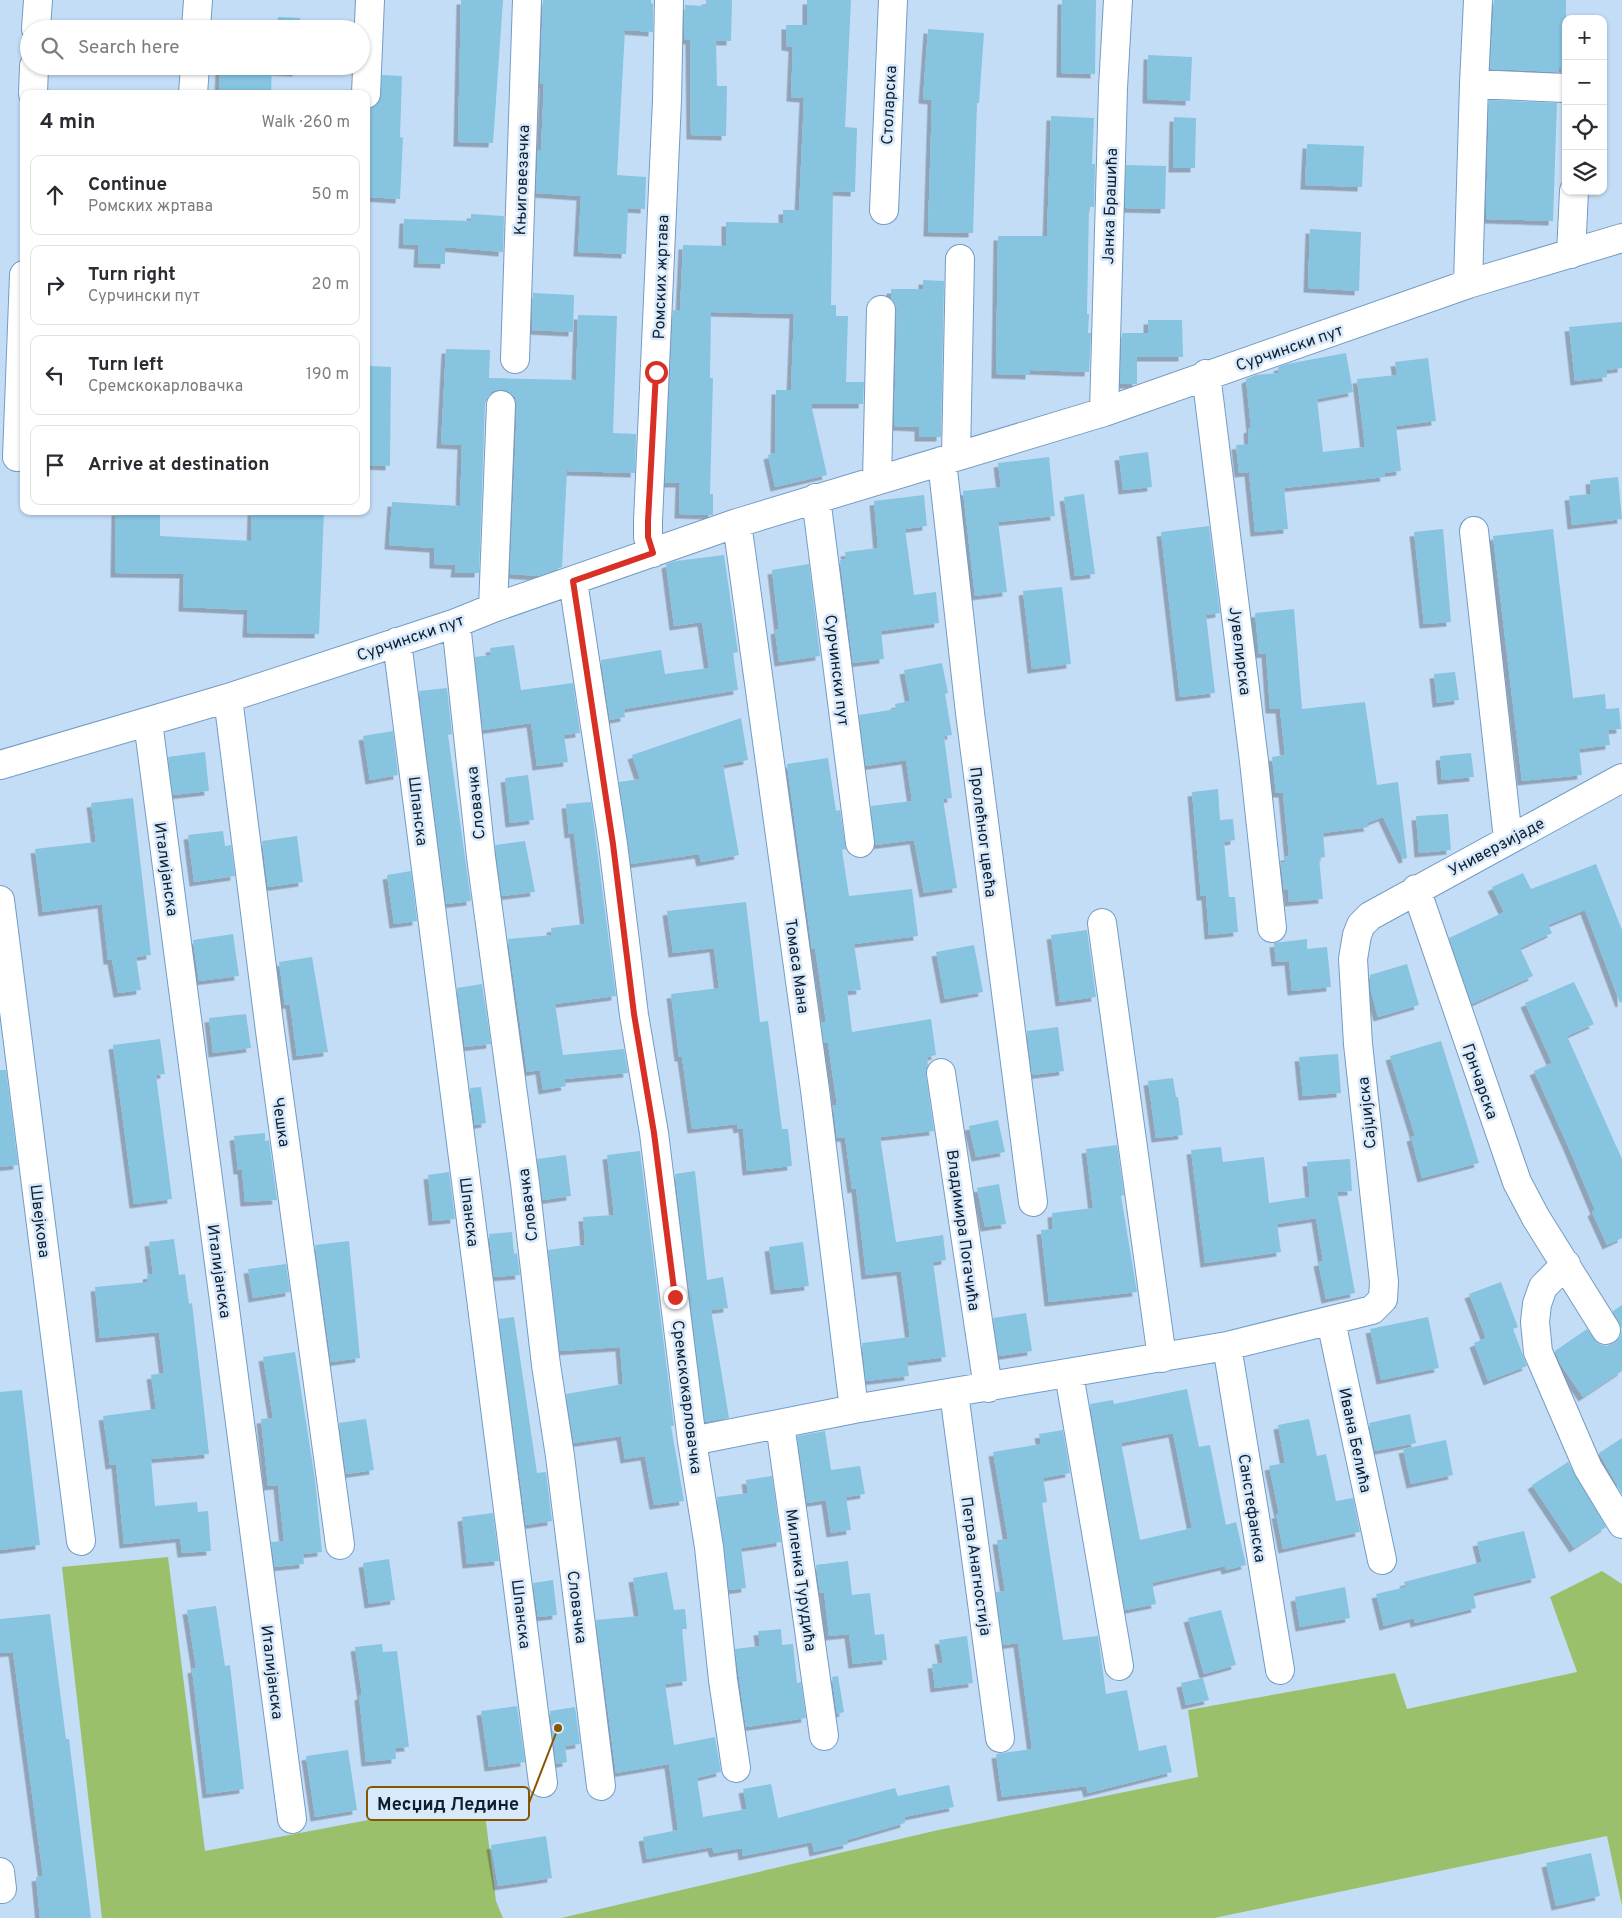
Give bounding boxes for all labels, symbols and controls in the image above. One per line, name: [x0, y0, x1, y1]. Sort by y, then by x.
map controls: [1562, 15, 1607, 195]
button: +: [1562, 15, 1607, 60]
search box: [20, 20, 370, 75]
icon: search: [38, 34, 66, 62]
text: Search here: [78, 36, 180, 60]
button: −: [1562, 60, 1607, 105]
street label: Столарска: [878, 65, 902, 145]
button: locate: [1562, 105, 1607, 150]
text: 4 min: [40, 109, 96, 136]
text: Walk · 260 m: [261, 113, 350, 133]
street label: Књиговезачка: [511, 124, 535, 236]
street label: Јанка Брашића: [1099, 148, 1123, 265]
button: layers: [1562, 150, 1607, 195]
text: Continue: [88, 173, 167, 197]
icon: ahead: [41, 181, 69, 209]
text: 50 m: [312, 185, 349, 205]
text: Ромских жртава: [88, 197, 213, 217]
street label: Ромских жртава: [650, 214, 674, 340]
text: Turn right: [88, 263, 176, 287]
icon: right: [41, 271, 69, 299]
text: 20 m: [312, 275, 349, 295]
text: Сурчински пут: [88, 287, 200, 307]
street label: Сурчински пут: [1233, 321, 1346, 377]
text: Turn left: [88, 353, 164, 377]
icon: left: [41, 361, 69, 389]
route start: [645, 361, 668, 384]
text: 190 m: [306, 365, 349, 385]
text: Сремскокарловачка: [88, 377, 243, 397]
icon: arrive: [41, 451, 69, 479]
text: Arrive at destination: [88, 453, 269, 477]
street label: Јувелирска: [1224, 606, 1254, 697]
street label: Сурчински пут: [354, 611, 467, 667]
street label: Сурчински пут: [819, 613, 853, 727]
street label: Словачка: [463, 765, 491, 840]
street label: Пролећног цвећа: [964, 766, 1000, 899]
street label: Шпанска: [403, 775, 431, 847]
street label: Универзијаде: [1445, 814, 1548, 882]
street label: Италијанска: [149, 821, 182, 918]
street label: Томаса Мана: [779, 918, 813, 1015]
street label: Грнчарска: [1457, 1041, 1501, 1122]
street label: Сајџијска: [1354, 1076, 1382, 1150]
street label: Чешка: [267, 1096, 293, 1149]
street label: Владимира Погачића: [941, 1148, 983, 1312]
street label: Словачка: [515, 1167, 543, 1242]
street label: Шпанска: [454, 1176, 482, 1248]
street label: Швејкова: [25, 1183, 53, 1259]
street label: Италијанска: [202, 1223, 235, 1320]
route end: [664, 1286, 687, 1309]
street label: Сремскокарловачка: [667, 1319, 705, 1475]
street label: Ивана Белића: [1333, 1386, 1375, 1495]
street label: Санстефанска: [1233, 1453, 1269, 1564]
street label: Петра Анагностија: [955, 1495, 995, 1637]
street label: Миленка Турудића: [780, 1508, 820, 1653]
street label: Словачка: [562, 1570, 590, 1645]
street label: Шпанска: [506, 1578, 534, 1650]
street label: Италијанска: [255, 1624, 287, 1721]
callout: Месџид Ледине: [367, 1787, 529, 1820]
text: Месџид Ледине: [377, 1794, 519, 1817]

